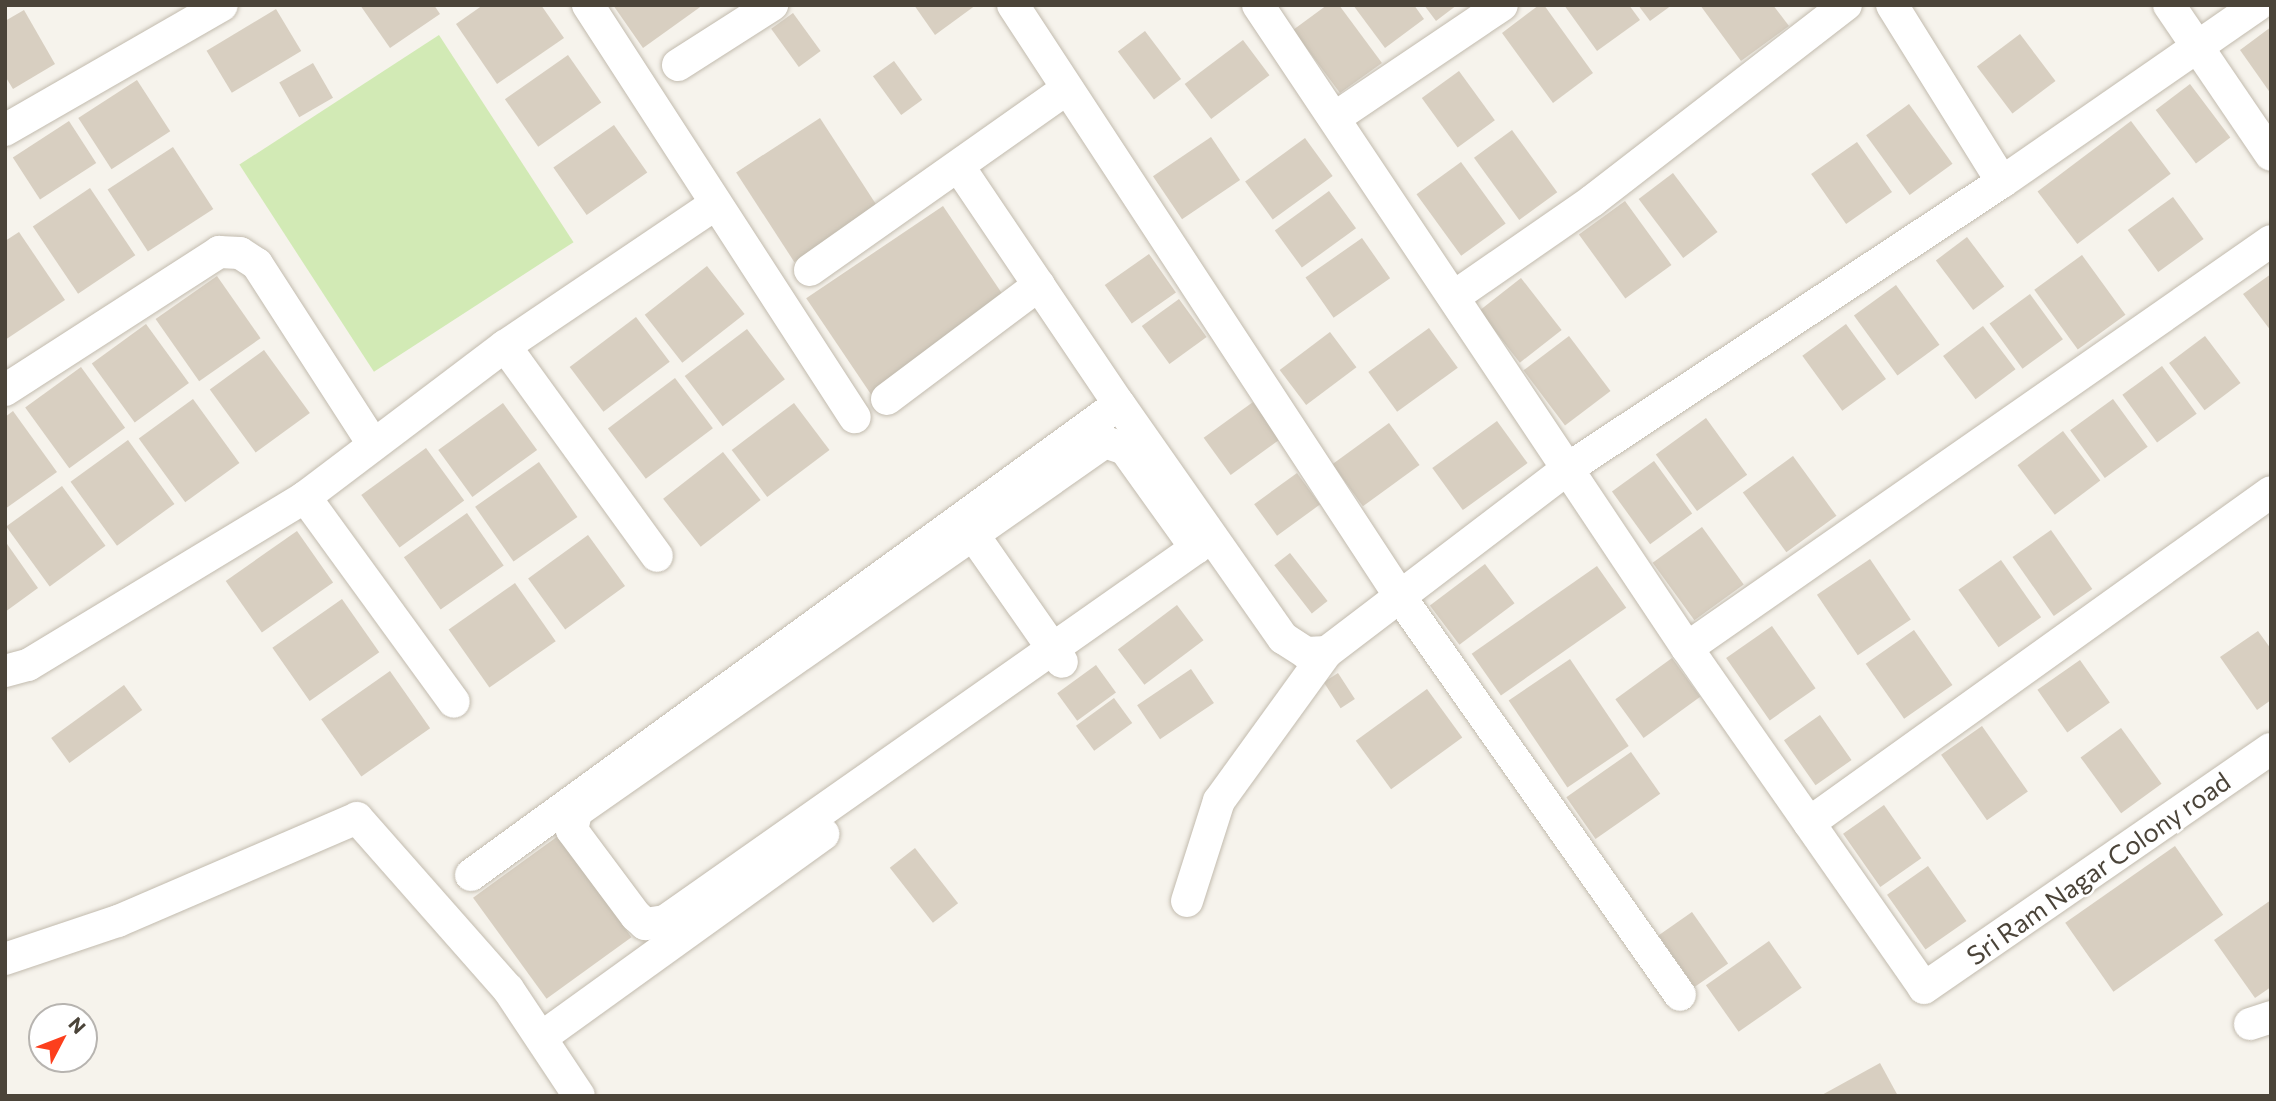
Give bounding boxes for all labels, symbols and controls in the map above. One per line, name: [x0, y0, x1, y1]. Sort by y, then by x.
street label: Sri Ram Nagar Colony road: [1960, 765, 2236, 971]
north arrow: [28, 1003, 98, 1073]
text: N: [64, 1012, 91, 1038]

